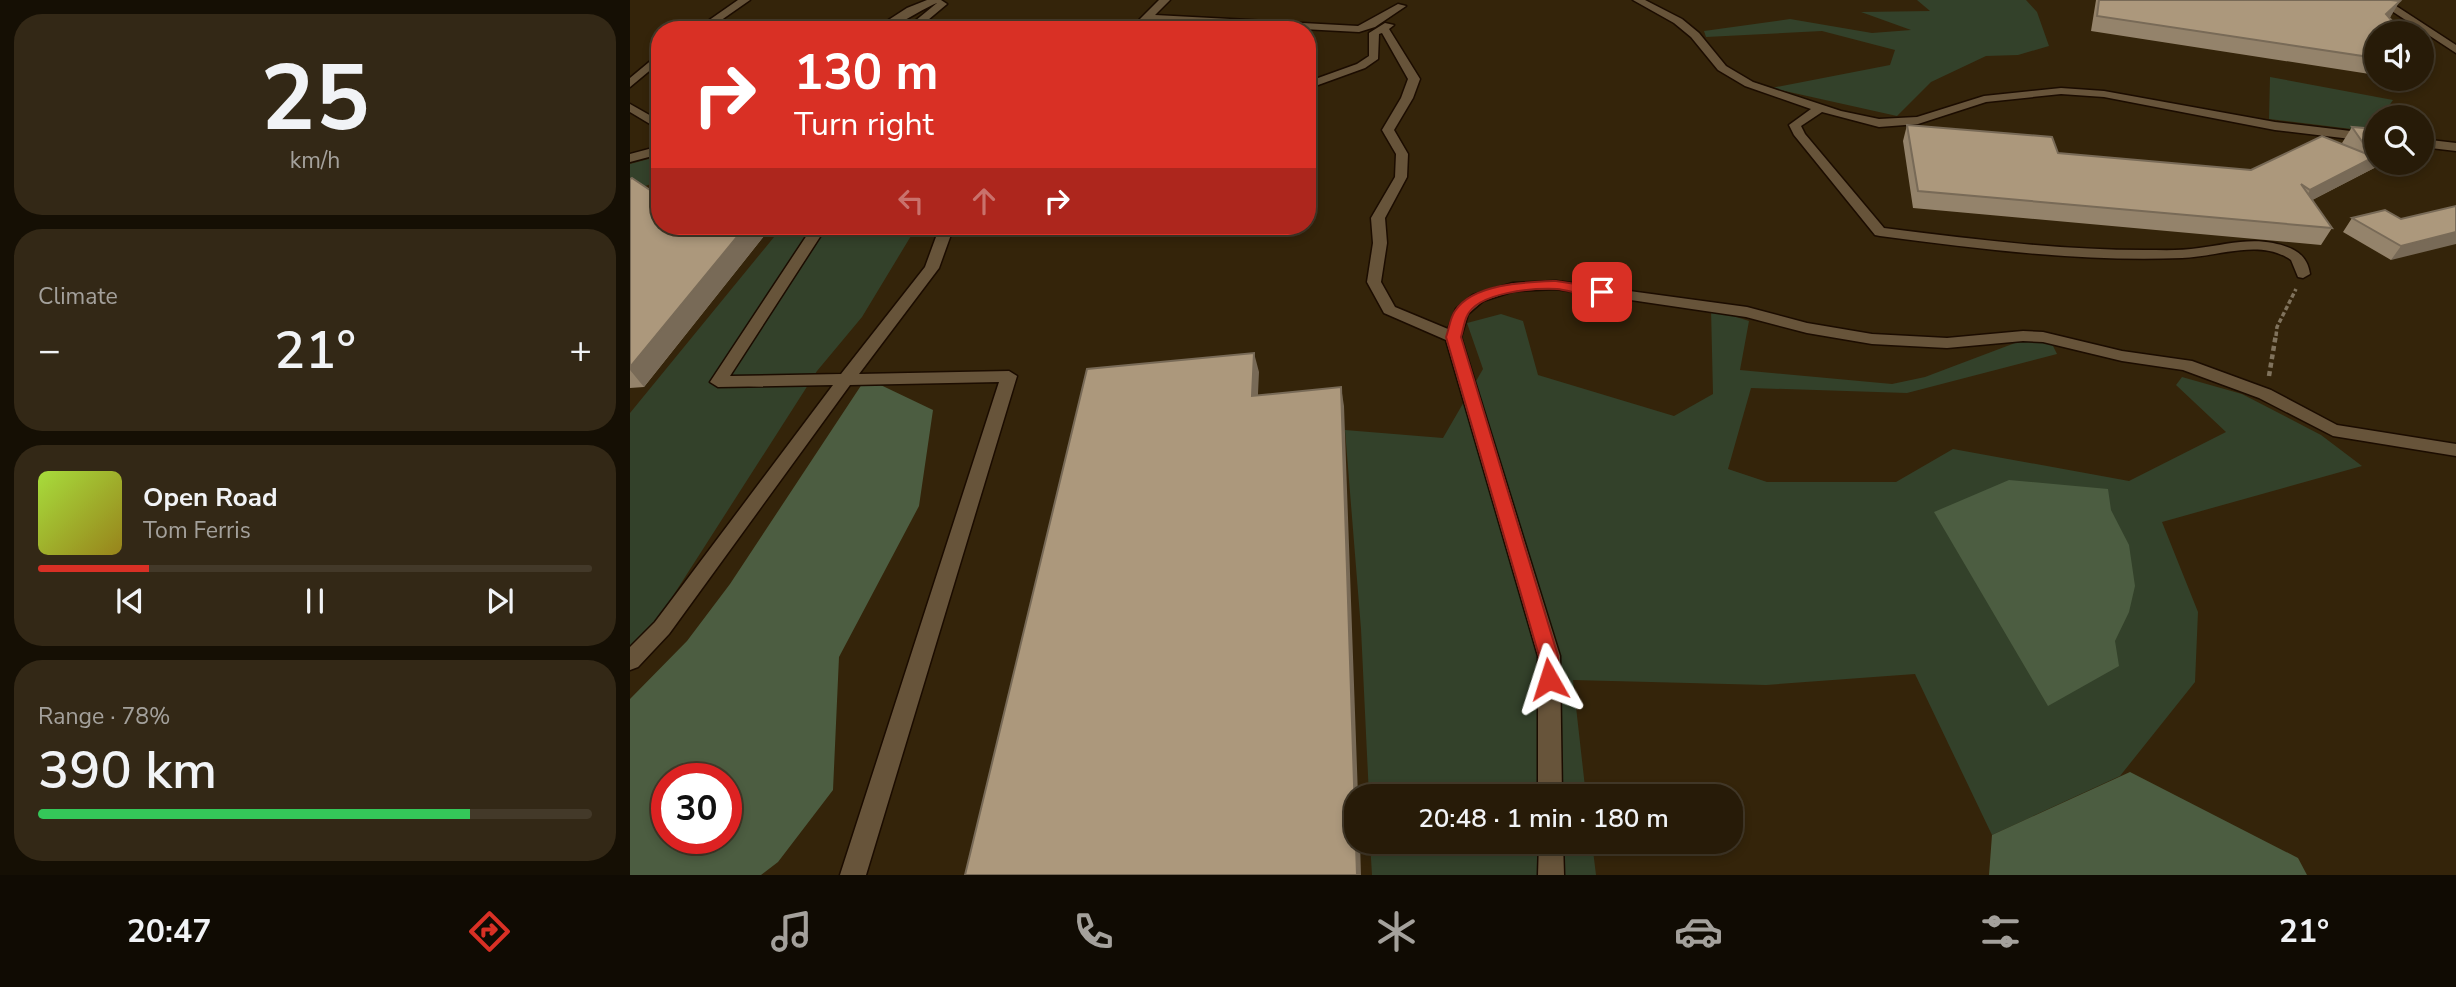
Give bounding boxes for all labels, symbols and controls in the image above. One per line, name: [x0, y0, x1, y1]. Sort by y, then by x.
map controls: [2364, 21, 2434, 175]
button: sound: [2364, 21, 2434, 91]
text: 25: [260, 37, 370, 161]
text: 130 m: [794, 39, 938, 106]
icon: right: [679, 49, 770, 140]
text: Turn right: [794, 103, 934, 146]
button: search: [2364, 105, 2434, 175]
text: km/h: [290, 145, 340, 176]
icon: left: [892, 182, 930, 220]
icon: ahead: [965, 182, 1003, 220]
icon: right: [1038, 182, 1076, 220]
pin: [1572, 262, 1632, 322]
icon: arrive: [1583, 273, 1621, 311]
text: Climate: [38, 281, 118, 312]
text: 21°: [274, 315, 356, 386]
text: −: [38, 325, 61, 376]
text: +: [569, 325, 592, 376]
text: Open Road: [143, 480, 278, 515]
text: Tom Ferris: [143, 515, 251, 546]
icon: previous: [111, 582, 149, 620]
icon: pause: [296, 582, 334, 620]
icon: next: [481, 582, 519, 620]
position arrow: [1512, 642, 1586, 716]
text: Range · 78%: [38, 701, 170, 732]
text: 390 km: [38, 735, 217, 806]
speed limit sign: 30: [651, 763, 742, 854]
text: 20:48 · 1 min · 180 m: [1418, 801, 1669, 836]
icon: directions: [465, 907, 514, 956]
icon: music: [767, 907, 816, 956]
icon: phone: [1069, 907, 1118, 956]
icon: climate: [1372, 907, 1421, 956]
icon: car: [1674, 907, 1723, 956]
icon: filters: [1976, 907, 2025, 956]
text: 20:47: [127, 910, 211, 953]
text: 21°: [2279, 910, 2329, 953]

